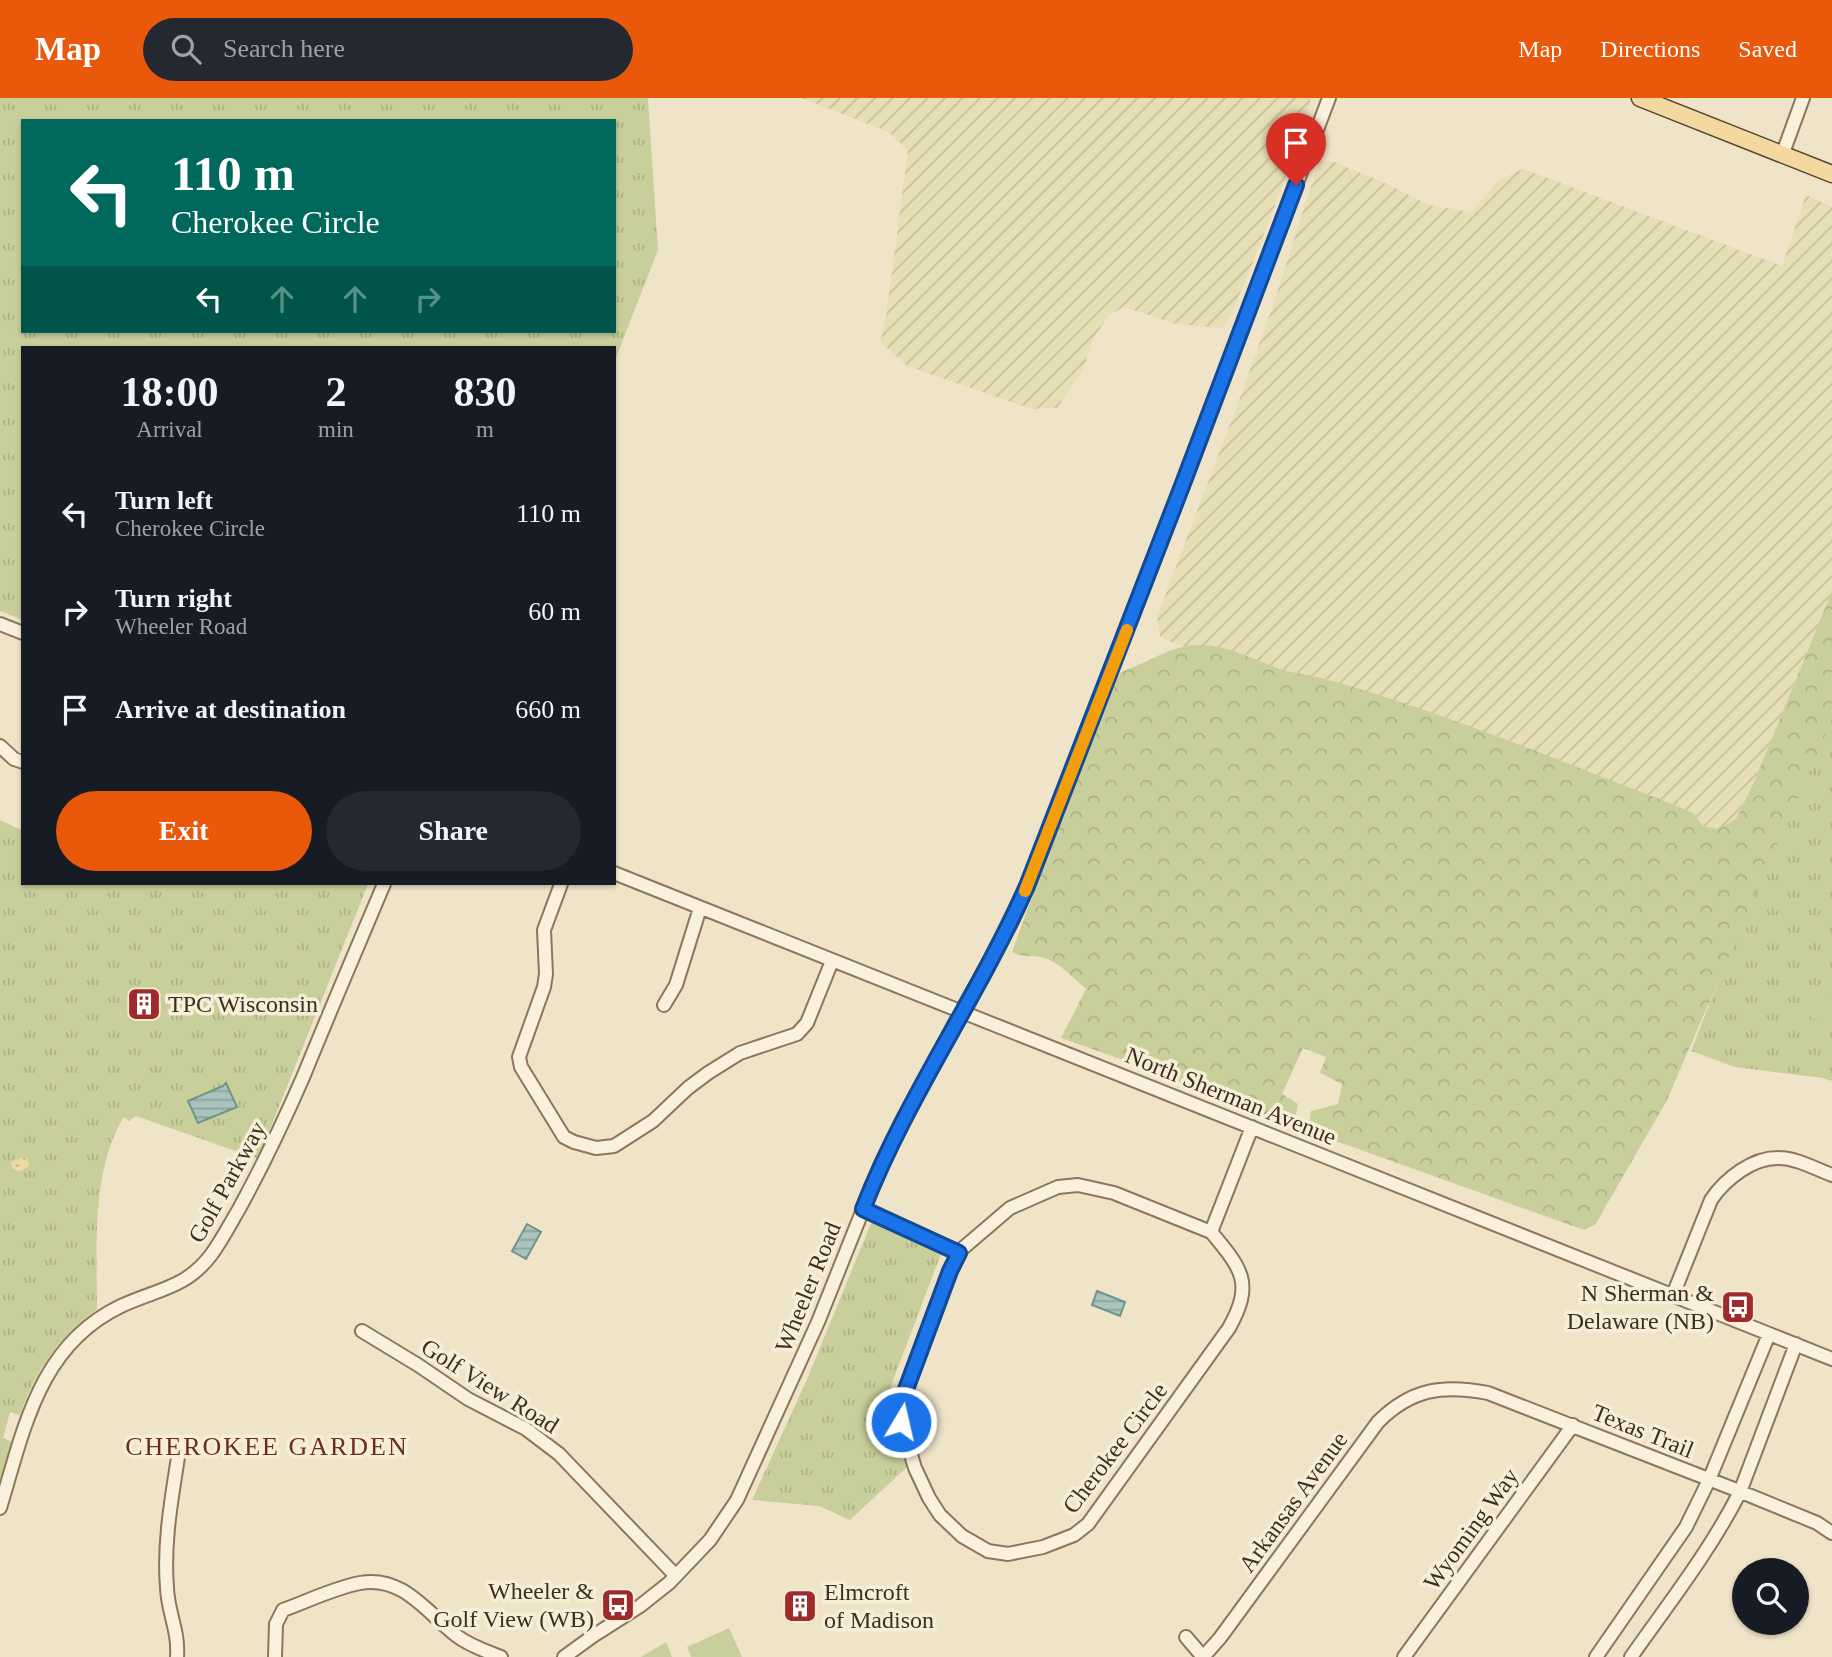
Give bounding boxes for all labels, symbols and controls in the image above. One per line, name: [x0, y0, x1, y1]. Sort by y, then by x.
search box: [143, 18, 633, 81]
icon: search: [167, 30, 205, 68]
text: Map: [35, 31, 101, 67]
text: Search here: [223, 34, 345, 63]
text: Map: [1518, 36, 1562, 62]
text: Directions: [1600, 36, 1700, 62]
text: Saved: [1738, 36, 1797, 62]
pin: [1266, 113, 1326, 185]
icon: arrive: [1277, 124, 1315, 162]
text: 110 m: [171, 146, 295, 201]
icon: left: [56, 147, 147, 238]
text: Cherokee Circle: [171, 204, 380, 240]
icon: left: [190, 280, 228, 318]
icon: ahead: [263, 280, 301, 318]
icon: ahead: [336, 280, 374, 318]
icon: right: [409, 280, 447, 318]
text: 18:00: [121, 369, 219, 415]
text: 2: [325, 369, 346, 415]
text: 830: [453, 369, 516, 415]
text: Arrival: [136, 417, 203, 442]
text: min: [318, 417, 354, 442]
text: m: [476, 417, 494, 442]
text: Turn left: [115, 486, 213, 515]
icon: left: [56, 495, 94, 533]
text: 110 m: [516, 499, 581, 528]
text: Cherokee Circle: [115, 516, 265, 541]
text: Turn right: [115, 584, 232, 613]
icon: right: [56, 593, 94, 631]
text: 60 m: [528, 597, 581, 626]
text: Wheeler Road: [115, 614, 247, 639]
icon: arrive: [56, 691, 94, 729]
text: Arrive at destination: [115, 695, 346, 724]
text: 660 m: [515, 695, 581, 724]
button: Exit: [56, 791, 312, 871]
button: Share: [326, 791, 581, 871]
building icon: TPC Wisconsin: [125, 985, 163, 1023]
place label: TPC Wisconsin: [168, 991, 318, 1017]
street label: North Sherman Avenue: [1122, 1042, 1340, 1150]
street label: Golf Parkway: [183, 1117, 271, 1247]
street label: Wheeler Road: [770, 1218, 846, 1356]
place label: N Sherman & Delaware (NB): [1567, 1280, 1714, 1334]
bus stop icon: N Sherman & Delaware (NB): [1719, 1288, 1757, 1326]
street label: Golf View Road: [417, 1333, 563, 1439]
street label: Cherokee Circle: [1057, 1378, 1173, 1518]
position arrow: [864, 1385, 938, 1459]
street label: Texas Trail: [1589, 1399, 1698, 1463]
street label: Arkansas Avenue: [1233, 1427, 1353, 1577]
district label: CHEROKEE GARDEN: [125, 1432, 409, 1461]
street label: Wyoming Way: [1418, 1463, 1524, 1595]
map controls: [1732, 1558, 1809, 1635]
button: search: [1732, 1558, 1809, 1635]
place label: Wheeler & Golf View (WB): [433, 1578, 594, 1632]
place label: Elmcroft of Madison: [824, 1579, 934, 1633]
bus stop icon: Wheeler & Golf View (WB): [599, 1586, 637, 1624]
building icon: Elmcroft of Madison: [781, 1587, 819, 1625]

